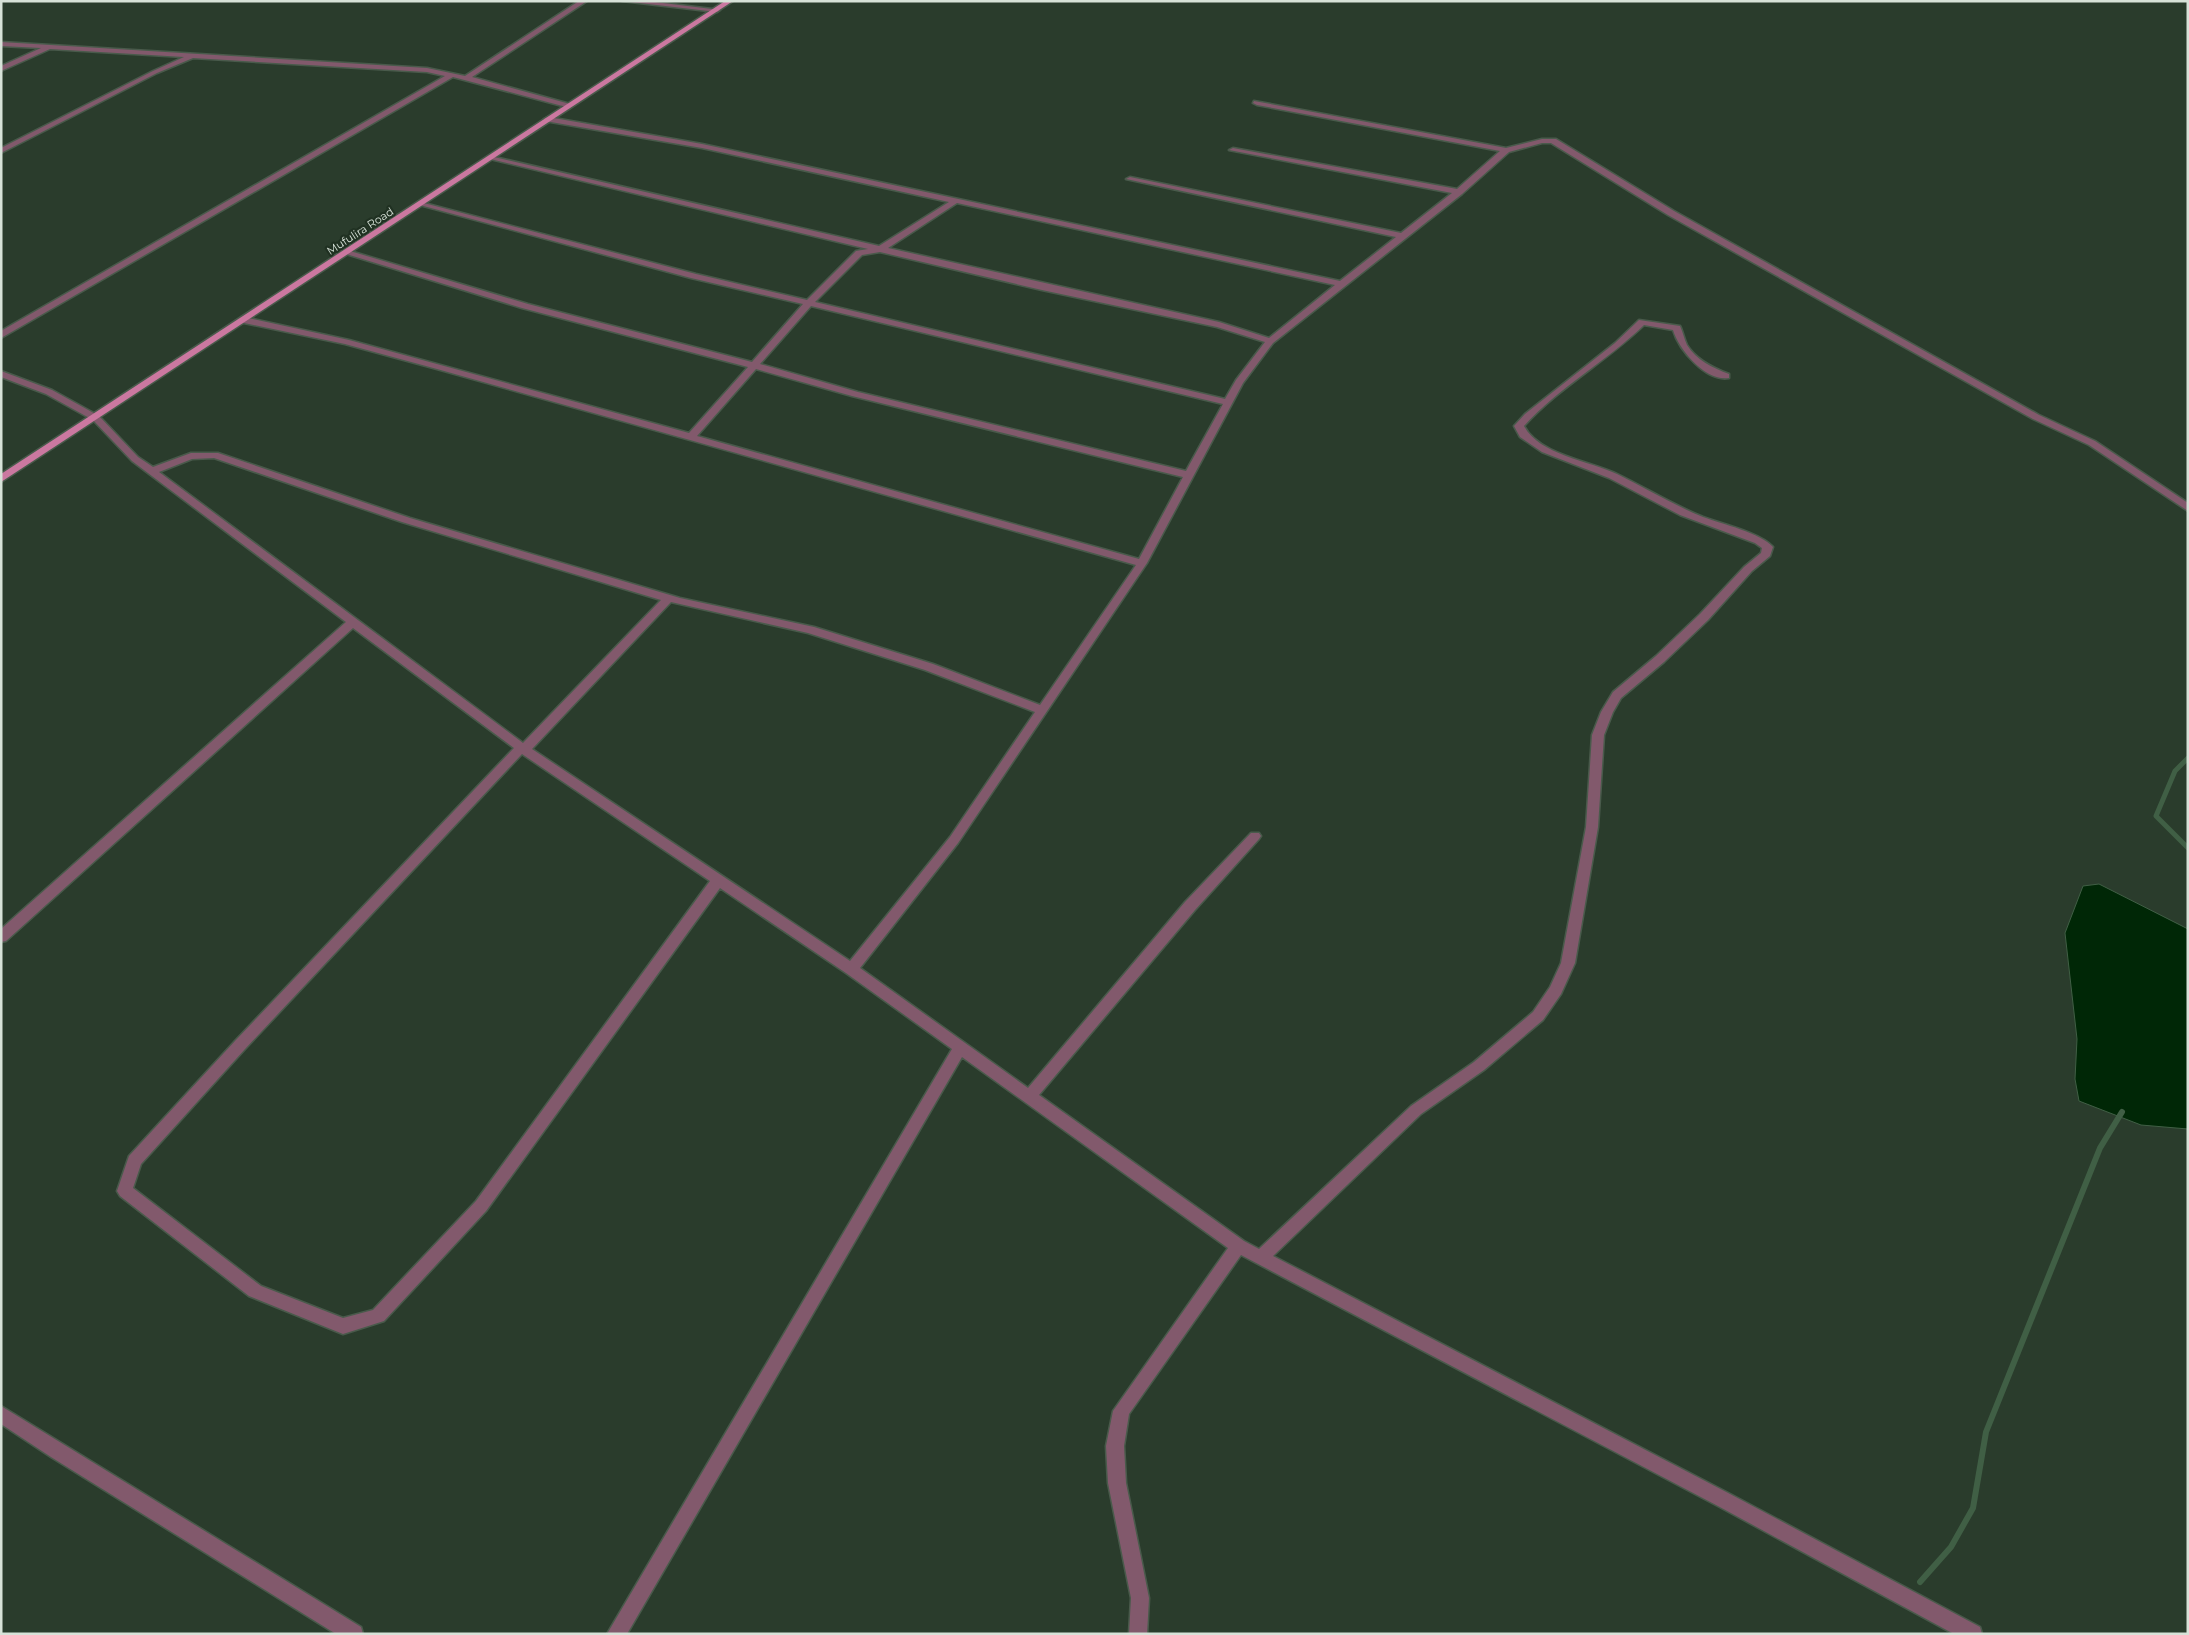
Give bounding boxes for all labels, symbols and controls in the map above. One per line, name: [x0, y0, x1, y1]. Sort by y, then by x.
street label: Mufulira Road: [324, 204, 396, 258]

